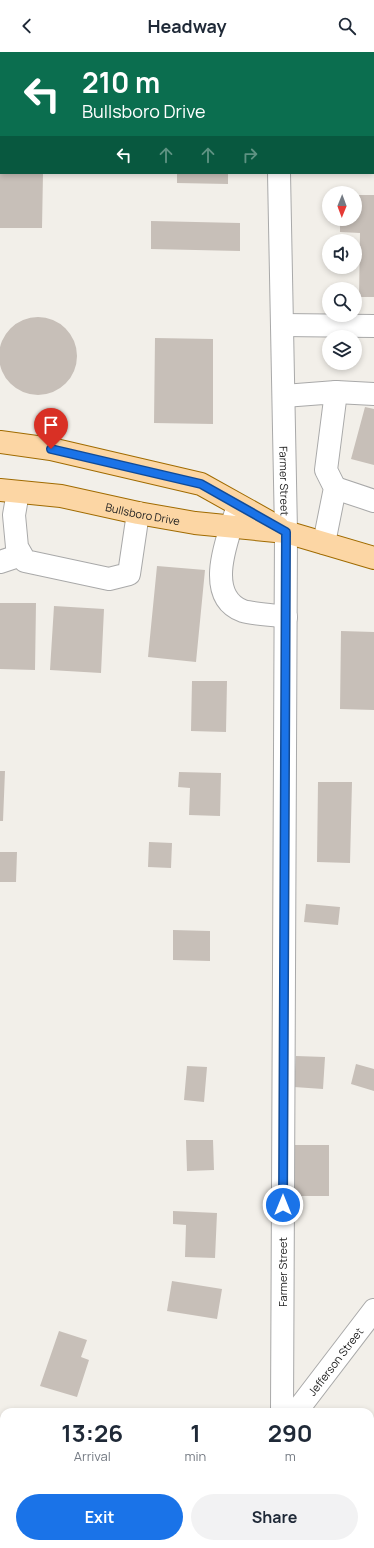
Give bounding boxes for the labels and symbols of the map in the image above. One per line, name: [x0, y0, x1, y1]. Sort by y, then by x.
north arrow: [322, 186, 362, 226]
pin: [34, 408, 68, 449]
street label: Farmer Street: [277, 446, 293, 516]
street label: Bullsboro Drive: [104, 499, 182, 528]
position arrow: [262, 1184, 304, 1226]
street label: Farmer Street: [275, 1237, 290, 1307]
street label: Jefferson Street: [304, 1324, 366, 1398]

